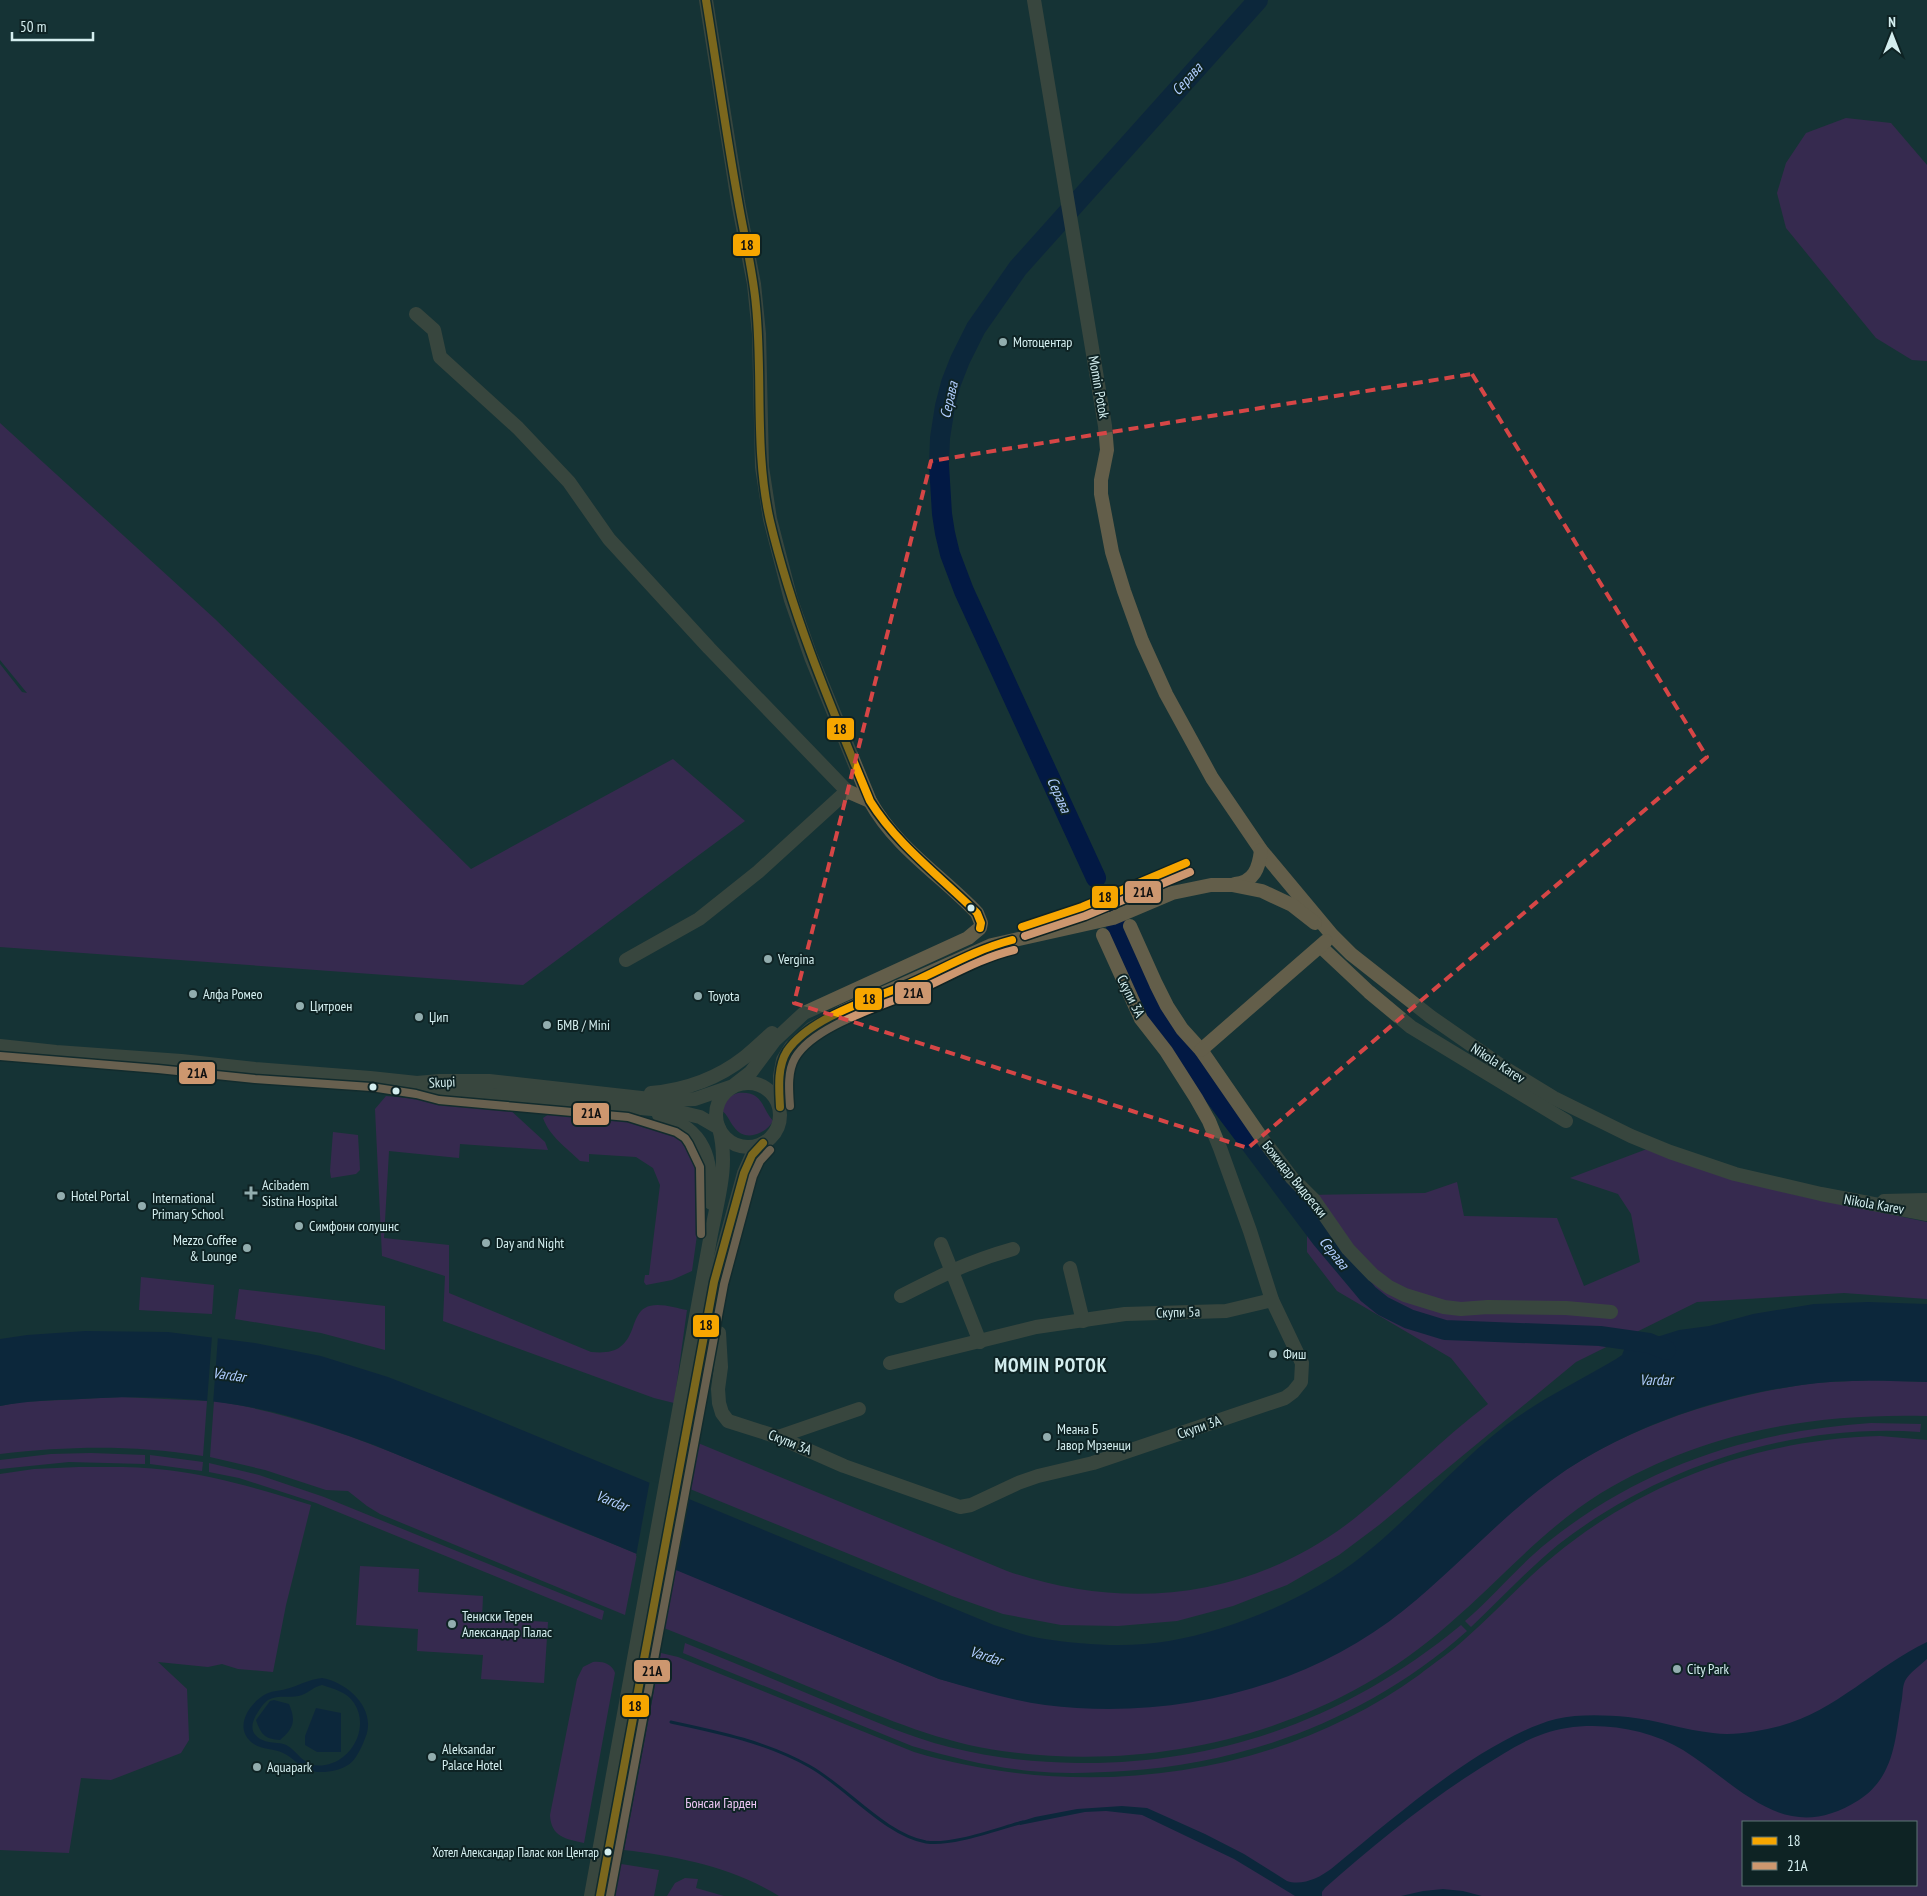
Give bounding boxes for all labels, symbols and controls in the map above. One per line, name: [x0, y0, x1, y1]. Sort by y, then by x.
scale bar: [12, 10, 94, 42]
north arrow: [1867, 10, 1917, 60]
text: N: [1888, 13, 1896, 31]
text: 50 m: [20, 17, 46, 36]
water label: Серава: [1167, 58, 1207, 99]
line badge: 18: [732, 233, 761, 257]
text: 18: [740, 236, 754, 254]
place label: Мотоцентар: [1013, 333, 1072, 351]
marker: Мотоцентар: [997, 336, 1009, 348]
street label: Momin Potok: [1085, 354, 1113, 420]
water label: Серава: [935, 379, 962, 420]
line badge: 18: [826, 717, 855, 741]
text: 18: [833, 720, 847, 738]
water label: Серава: [1043, 774, 1076, 817]
line badge: 21A: [1124, 880, 1162, 904]
text: 21A: [1133, 883, 1154, 901]
line badge: 18: [1091, 885, 1119, 909]
text: 18: [1098, 888, 1112, 906]
unlabelled marker: [966, 903, 976, 913]
place label: Vergina: [777, 950, 814, 968]
marker: Vergina: [762, 953, 774, 965]
street label: Скупи 3А: [1113, 972, 1149, 1021]
line badge: 21A: [894, 981, 932, 1005]
text: 21A: [903, 984, 924, 1002]
place label: Алфа Ромео: [203, 985, 262, 1003]
place label: Toyota: [708, 987, 740, 1005]
line badge: 18: [854, 987, 883, 1011]
marker: Алфа Ромео: [187, 988, 199, 1000]
marker: Toyota: [692, 990, 704, 1002]
text: 18: [862, 990, 876, 1008]
place label: Цитроен: [310, 997, 352, 1015]
marker: Цитроен: [294, 1000, 306, 1012]
place label: Џип: [429, 1008, 449, 1026]
marker: Џип: [413, 1011, 425, 1023]
place label: БМВ / Mini: [557, 1016, 610, 1034]
marker: БМВ / Mini: [541, 1019, 553, 1031]
street label: Nikola Karev: [1468, 1039, 1529, 1087]
line badge: 21A: [178, 1061, 216, 1085]
text: 21A: [187, 1064, 208, 1082]
street label: Skupi: [428, 1072, 456, 1092]
unlabelled marker: [368, 1082, 378, 1092]
unlabelled marker: [391, 1086, 401, 1096]
line badge: 21A: [572, 1102, 610, 1126]
text: 21A: [581, 1104, 602, 1122]
street label: Божидар Видоески: [1258, 1137, 1332, 1221]
place label: Acibadem Sistina Hospital: [262, 1176, 338, 1210]
marker: Acibadem Sistina Hospital: [244, 1186, 258, 1200]
place label: Hotel Portal: [71, 1187, 130, 1205]
place label: International Primary School: [152, 1189, 224, 1223]
marker: Hotel Portal: [55, 1190, 67, 1202]
street label: Nikola Karev: [1843, 1190, 1906, 1218]
marker: International Primary School: [136, 1200, 148, 1212]
place label: Симфони солушнс: [309, 1217, 399, 1235]
marker: Симфони солушнс: [293, 1220, 305, 1232]
place label: Mezzo Coffee & Lounge: [173, 1231, 237, 1265]
water label: Серава: [1315, 1232, 1354, 1274]
place label: Day and Night: [496, 1234, 564, 1252]
marker: Day and Night: [480, 1237, 492, 1249]
marker: Mezzo Coffee & Lounge: [241, 1242, 253, 1254]
street label: Скупи 5а: [1156, 1302, 1200, 1322]
line badge: 18: [692, 1314, 720, 1338]
text: 18: [699, 1316, 713, 1334]
place label: Фиш: [1283, 1345, 1306, 1363]
marker: Фиш: [1267, 1348, 1279, 1360]
district label: MOMIN POTOK: [994, 1353, 1108, 1377]
water label: Vardar: [211, 1363, 249, 1386]
water label: Vardar: [1639, 1370, 1674, 1389]
street label: Скупи 3А: [1175, 1411, 1224, 1443]
place label: Меана Б Јавор Мрзенци: [1056, 1420, 1131, 1454]
street label: Скупи 3А: [766, 1425, 815, 1459]
marker: Меана Б Јавор Мрзенци: [1041, 1431, 1053, 1443]
water label: Vardar: [593, 1486, 633, 1516]
place label: Тениски Терен Александар Палас: [462, 1607, 552, 1641]
marker: Тениски Терен Александар Палас: [446, 1618, 458, 1630]
water label: Vardar: [968, 1641, 1007, 1670]
line badge: 21A: [633, 1659, 671, 1683]
place label: City Park: [1687, 1660, 1729, 1678]
text: 21A: [642, 1662, 663, 1680]
marker: City Park: [1671, 1663, 1683, 1675]
line badge: 18: [621, 1694, 650, 1718]
text: 18: [628, 1697, 642, 1715]
place label: Aleksandar Palace Hotel: [442, 1740, 503, 1774]
marker: Aleksandar Palace Hotel: [426, 1751, 438, 1763]
place label: Aquapark: [267, 1758, 313, 1776]
marker: Aquapark: [251, 1761, 263, 1773]
park label: Бонсаи Гарден: [685, 1794, 757, 1812]
legend: [1742, 1821, 1917, 1886]
text: 18: [1787, 1831, 1801, 1850]
place label: Хотел Александар Палас кон Центар: [432, 1844, 599, 1861]
marker: Хотел Александар Палас кон Центар: [603, 1847, 613, 1857]
text: 21A: [1787, 1856, 1809, 1875]

